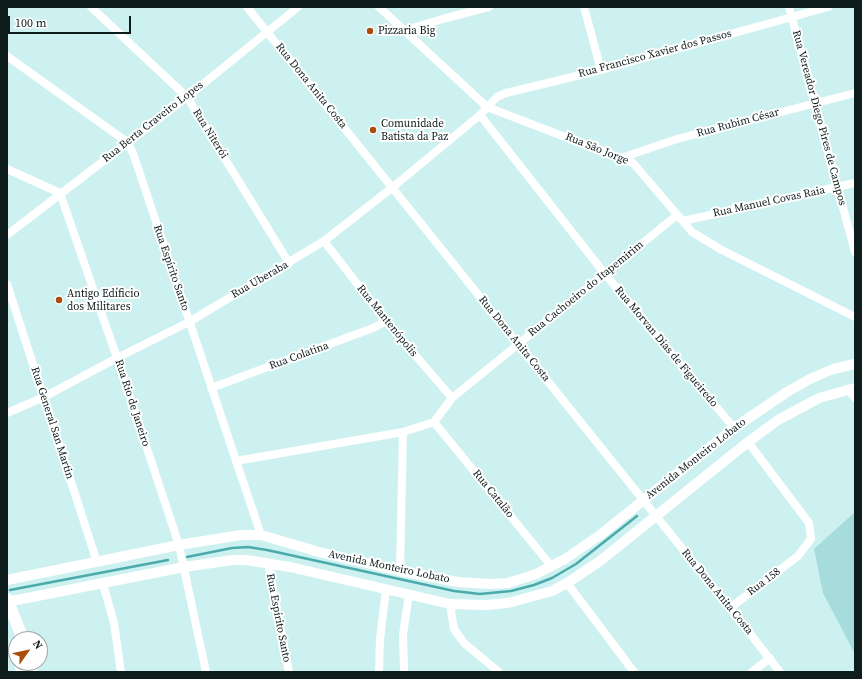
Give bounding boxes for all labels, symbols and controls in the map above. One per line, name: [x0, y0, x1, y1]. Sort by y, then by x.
scale bar: [10, 8, 133, 34]
text: 100 m: [15, 15, 47, 31]
place label: Pizzaria Big: [378, 24, 435, 38]
marker: Pizzaria Big: [365, 26, 375, 36]
street label: Rua Francisco Xavier dos Passos: [577, 27, 733, 81]
street label: Rua Vereador Diego Pires de Campos: [789, 29, 849, 207]
street label: Rua Dona Anita Costa: [272, 41, 350, 131]
street label: Rua Berta Craveiro Lopes: [100, 79, 206, 165]
street label: Rua Rubim César: [695, 106, 781, 140]
street label: Rua Niterói: [190, 107, 230, 161]
place label: Comunidade Batista da Paz: [381, 117, 448, 143]
marker: Comunidade Batista da Paz: [368, 125, 378, 135]
street label: Rua São Jorge: [563, 130, 631, 168]
street label: Rua Manuel Covas Raia: [712, 184, 826, 220]
street label: Rua Espírito Santo: [150, 223, 192, 313]
street label: Rua Cachoeiro do Itapemirim: [526, 238, 646, 340]
street label: Rua Uberaba: [229, 258, 291, 302]
street label: Rua Mantenópolis: [354, 282, 420, 360]
street label: Rua Morvan Dias de Figueiredo: [612, 284, 720, 410]
place label: Antigo Edíficio dos Militares: [67, 287, 139, 313]
street label: Rua Dona Anita Costa: [475, 294, 553, 384]
marker: Antigo Edíficio dos Militares: [54, 295, 64, 305]
street label: Rua Colatina: [267, 339, 331, 373]
street label: Rua Rio de Janeiro: [112, 358, 152, 448]
street label: Rua General San Martin: [28, 365, 76, 481]
street label: Avenida Monteiro Lobato: [643, 416, 749, 502]
street label: Rua Catalão: [470, 467, 516, 521]
street label: Rua Dona Anita Costa: [678, 547, 756, 637]
street label: Avenida Monteiro Lobato: [327, 548, 451, 586]
street label: Rua 158: [745, 565, 783, 599]
street label: Rua Espírito Santo: [263, 573, 293, 663]
north arrow: [8, 631, 48, 671]
text: N: [29, 637, 46, 652]

